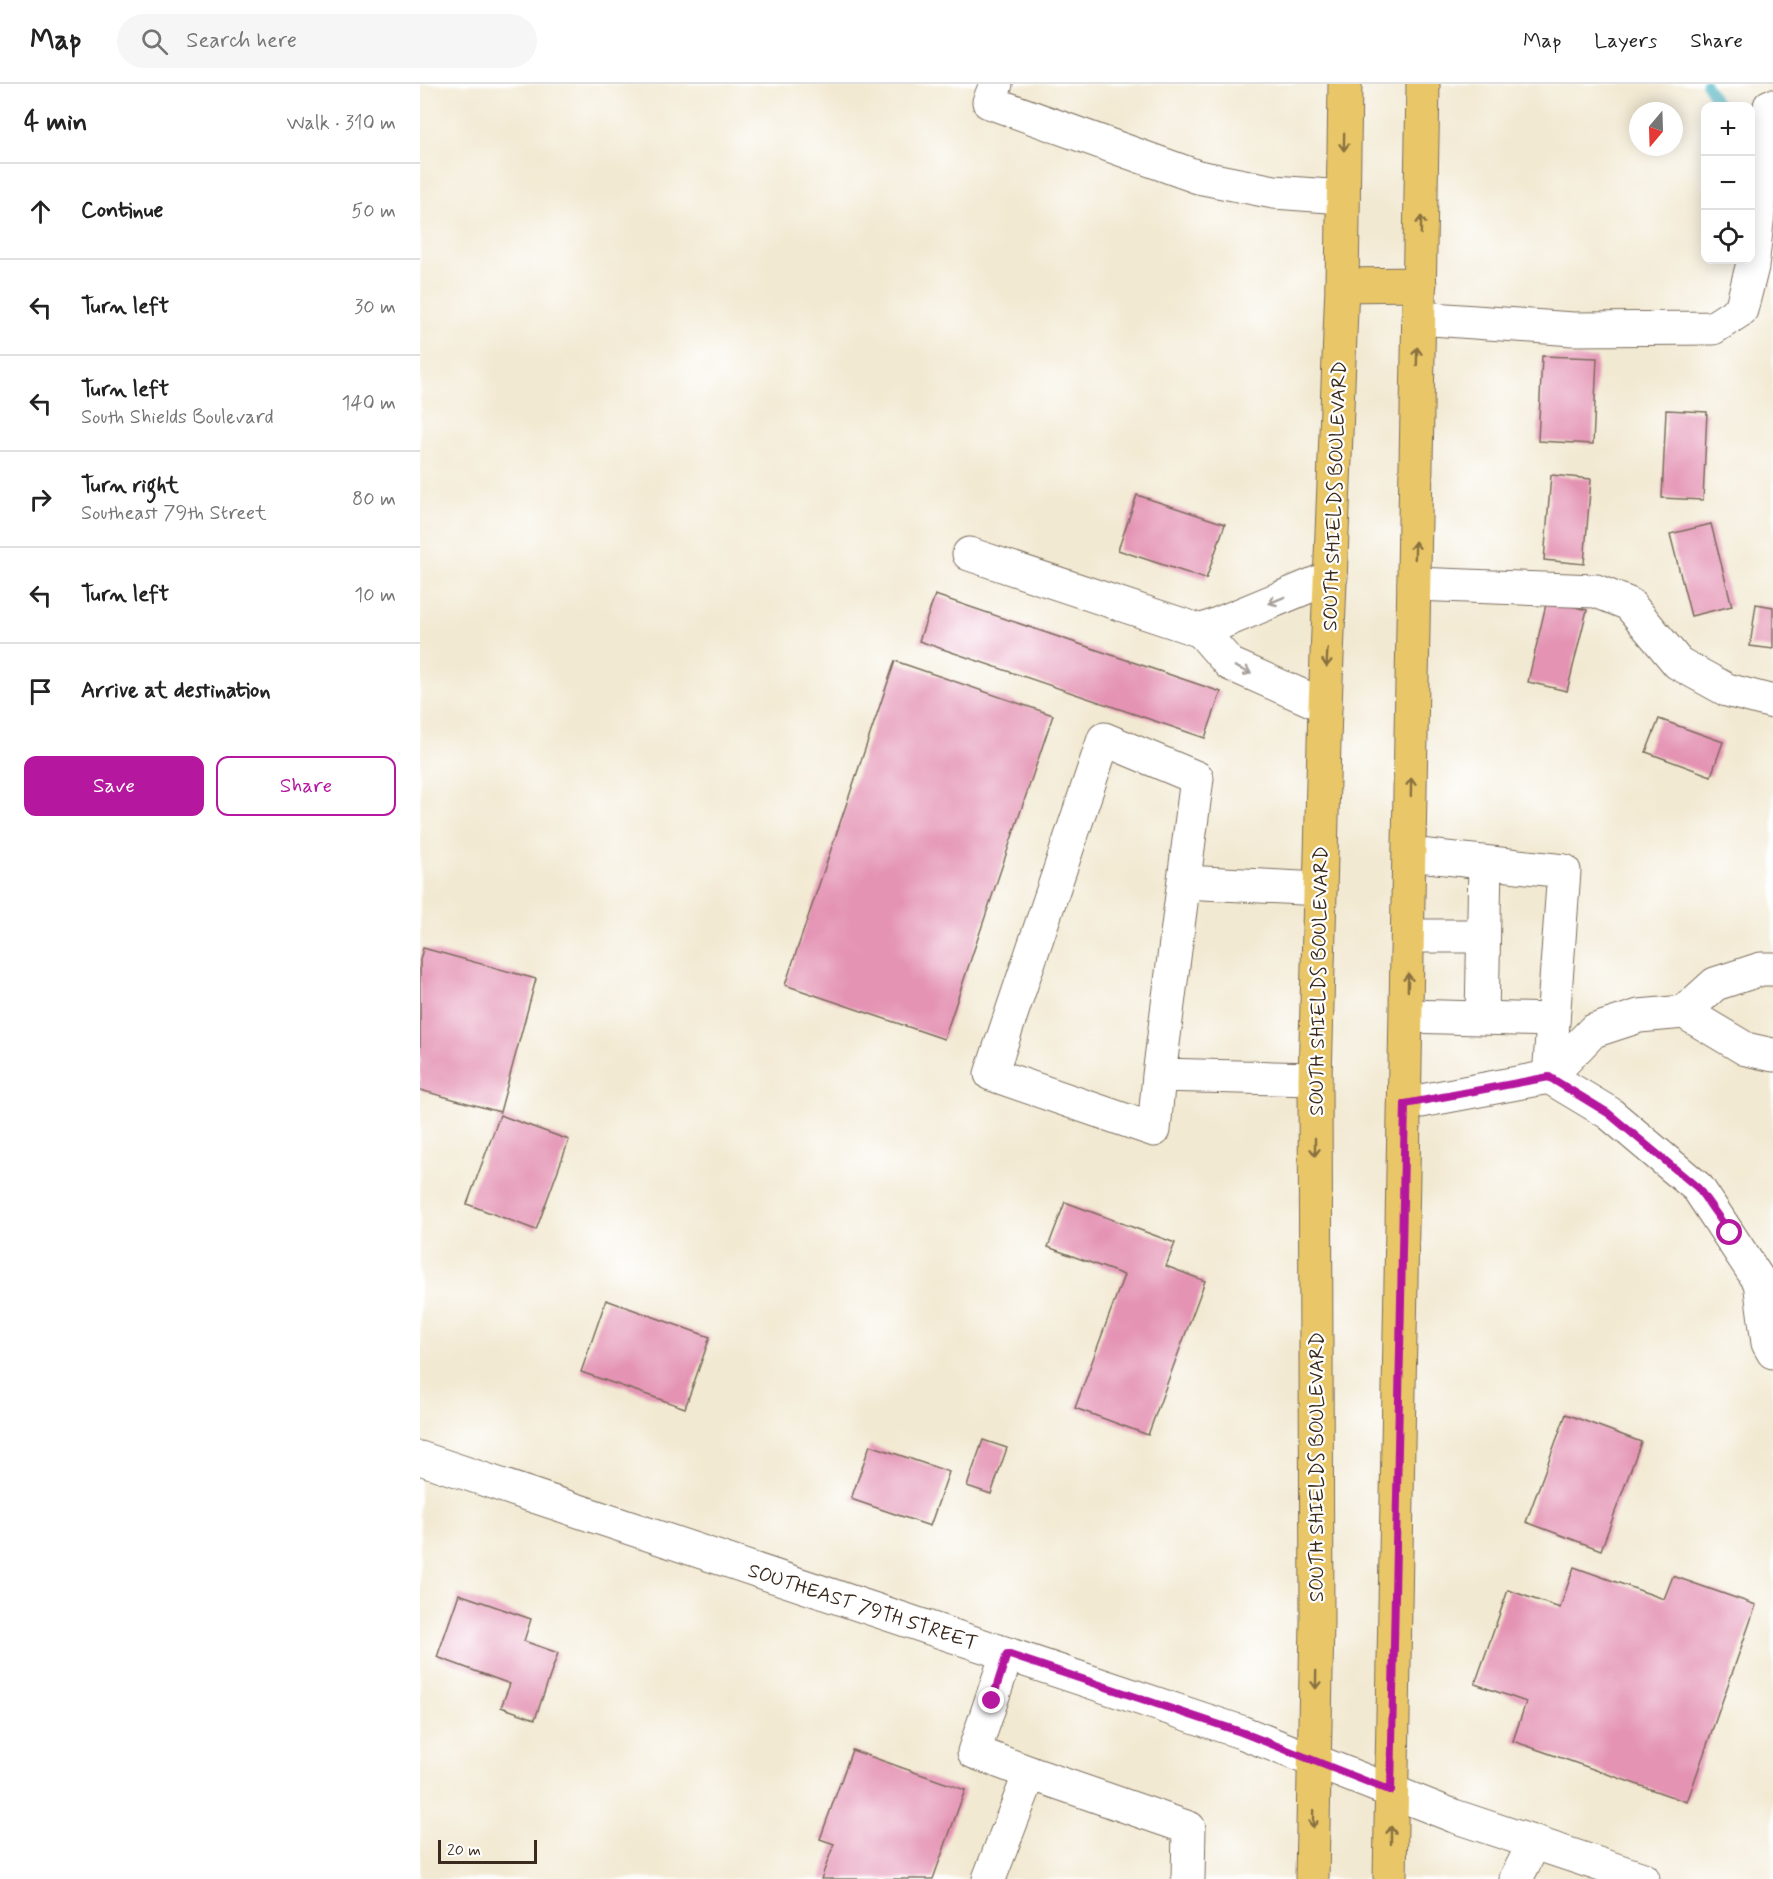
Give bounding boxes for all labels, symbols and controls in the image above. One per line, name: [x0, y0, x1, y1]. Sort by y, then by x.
search box: [117, 14, 537, 68]
text: Map: [30, 23, 81, 60]
icon: search: [138, 25, 171, 58]
text: Search here: [186, 27, 297, 55]
text: Map: [1523, 27, 1561, 55]
text: Layers: [1594, 27, 1657, 55]
text: Share: [1690, 27, 1743, 55]
north arrow: [1629, 102, 1683, 156]
map controls: [1701, 102, 1755, 264]
button: +: [1701, 102, 1755, 156]
text: 4 min: [24, 106, 87, 140]
text: Walk · 310 m: [286, 110, 396, 137]
one-way arrow: [1338, 132, 1350, 152]
button: −: [1701, 156, 1755, 210]
icon: ahead: [24, 195, 57, 228]
text: Continue: [81, 197, 163, 225]
text: 50 m: [351, 198, 396, 225]
button: locate: [1701, 210, 1755, 264]
one-way arrow: [1415, 216, 1426, 236]
icon: left: [24, 291, 57, 324]
text: Turn left: [81, 293, 169, 321]
text: 30 m: [354, 294, 396, 321]
one-way arrow: [1411, 346, 1423, 366]
street label: SOUTH SHIELDS BOULEVARD: [1317, 361, 1354, 631]
text: Turn left: [81, 376, 169, 404]
icon: left: [24, 387, 57, 420]
text: 140 m: [342, 390, 396, 417]
text: South Shields Boulevard: [81, 404, 274, 431]
text: Turn right: [81, 472, 179, 500]
icon: right: [24, 483, 57, 516]
text: 80 m: [352, 486, 396, 513]
text: Southeast 79th Street: [81, 500, 267, 527]
one-way arrow: [1409, 541, 1421, 561]
icon: left: [24, 579, 57, 612]
text: Turn left: [81, 581, 169, 609]
text: 10 m: [354, 582, 396, 609]
one-way arrow: [1268, 595, 1287, 606]
one-way arrow: [1322, 648, 1333, 668]
one-way arrow: [1234, 665, 1252, 676]
icon: arrive: [24, 675, 57, 708]
text: Arrive at destination: [81, 677, 271, 705]
button: Save: [24, 756, 204, 816]
button: Share: [216, 756, 396, 816]
one-way arrow: [1405, 778, 1417, 798]
street label: SOUTH SHIELDS BOULEVARD: [1304, 846, 1335, 1116]
one-way arrow: [1402, 973, 1413, 993]
one-way arrow: [1309, 1136, 1321, 1156]
route start: [1716, 1219, 1742, 1245]
street label: SOUTH SHIELDS BOULEVARD: [1304, 1332, 1331, 1602]
street label: SOUTHEAST 79TH STREET: [744, 1558, 981, 1657]
one-way arrow: [1310, 1669, 1321, 1689]
route end: [978, 1687, 1004, 1713]
one-way arrow: [1307, 1809, 1319, 1829]
one-way arrow: [1385, 1825, 1397, 1845]
scale bar: [438, 1837, 537, 1864]
text: 20 m: [447, 1840, 481, 1861]

